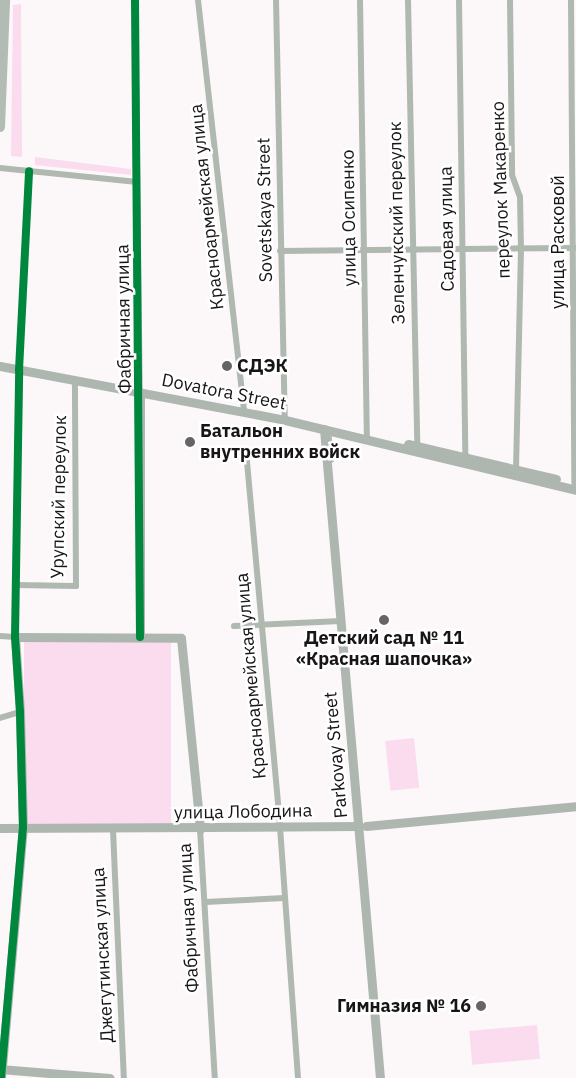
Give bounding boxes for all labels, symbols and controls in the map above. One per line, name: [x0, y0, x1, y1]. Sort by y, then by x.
street label: переулок Макаренко: [487, 101, 515, 279]
street label: Красноармейская улица: [185, 103, 229, 311]
street label: Зеленчукский переулок: [384, 121, 410, 325]
street label: Sovetskaya Street: [253, 137, 277, 283]
street label: улица Осипенко: [337, 149, 361, 287]
street label: Садовая улица: [435, 166, 459, 292]
street label: улица Расковой: [547, 175, 569, 309]
street label: Фабричная улица: [112, 244, 136, 394]
place label: СДЭК: [237, 355, 288, 377]
marker: СДЭК: [221, 360, 233, 372]
street label: Dovatora Street: [160, 369, 288, 415]
street label: Урупский переулок: [47, 415, 71, 579]
place label: Батальон внутренних войск: [200, 421, 360, 464]
marker: Батальон внутренних войск: [184, 436, 196, 448]
street label: Красноармейская улица: [231, 572, 271, 780]
marker: Детский сад № 11 «Красная шапочка»: [378, 614, 390, 626]
place label: Детский сад № 11 «Красная шапочка»: [296, 628, 472, 670]
street label: Parkovay Street: [320, 691, 352, 819]
street label: улица Лободина: [174, 800, 312, 824]
street label: Фабричная улица: [174, 843, 204, 993]
street label: Джегутинская улица: [88, 867, 118, 1043]
place label: Гимназия № 16: [337, 995, 471, 1017]
marker: Гимназия № 16: [475, 1000, 487, 1012]

